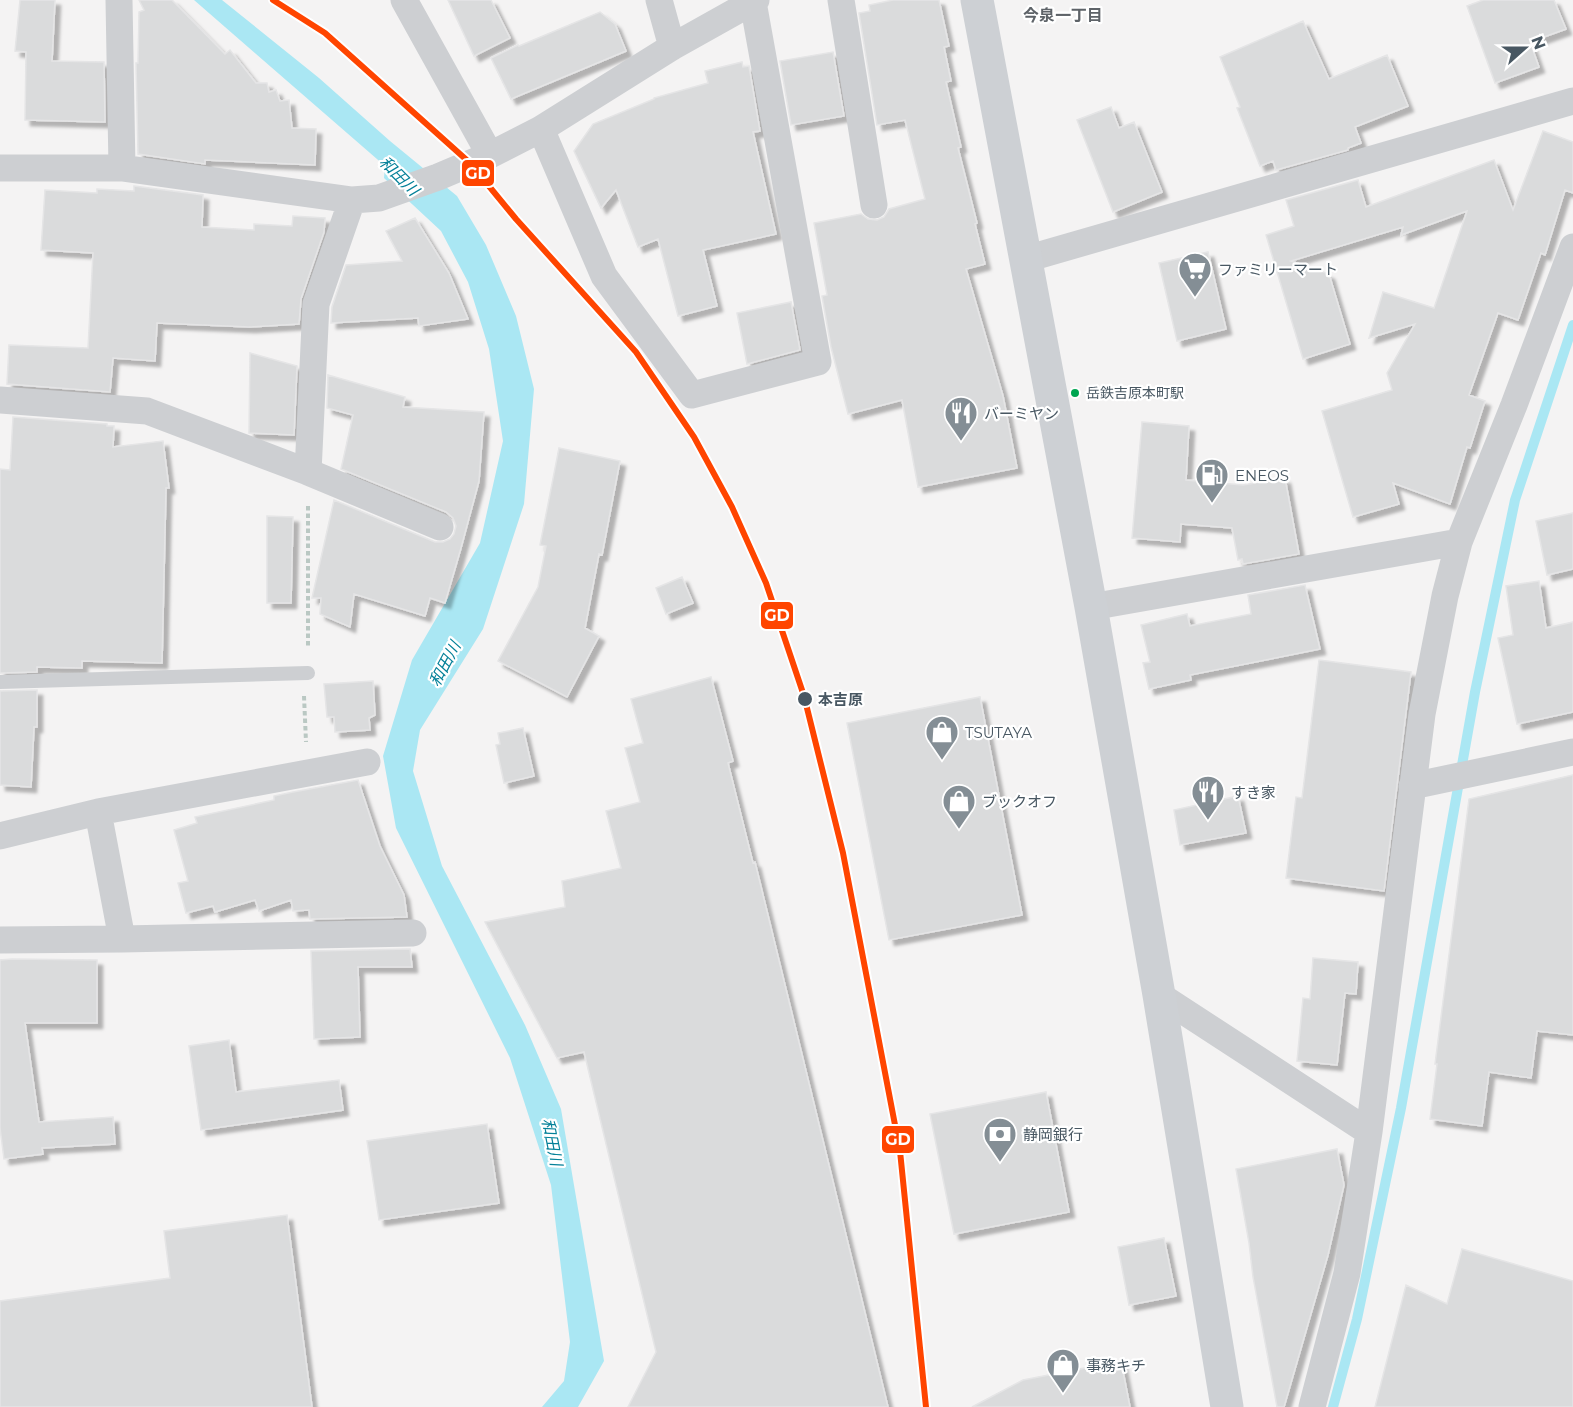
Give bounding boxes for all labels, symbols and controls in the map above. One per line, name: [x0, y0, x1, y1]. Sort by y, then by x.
district label: 今泉一丁目: [1023, 6, 1103, 25]
north arrow: [1495, 18, 1555, 78]
text: N: [1527, 33, 1550, 52]
water label: 和田川: [375, 152, 424, 201]
line badge: GD: [461, 159, 495, 187]
text: GD: [465, 164, 491, 183]
supermarket icon: ファミリーマート: [1177, 251, 1213, 298]
place label: ファミリーマート: [1218, 260, 1338, 279]
place label: 岳鉄吉原本町駅: [1086, 384, 1184, 402]
marker: 岳鉄吉原本町駅: [1069, 387, 1081, 399]
restaurant icon: バーミヤン: [943, 395, 979, 442]
place label: バーミヤン: [984, 404, 1059, 423]
fuel station icon: ENEOS: [1194, 457, 1230, 504]
place label: ENEOS: [1235, 466, 1289, 485]
line badge: GD: [760, 601, 794, 630]
text: GD: [764, 606, 790, 625]
water label: 和田川: [425, 637, 466, 690]
marker: 本吉原: [796, 690, 814, 708]
place label: 本吉原: [818, 690, 863, 709]
shop icon: TSUTAYA: [924, 714, 960, 761]
place label: TSUTAYA: [965, 723, 1032, 742]
restaurant icon: すき家: [1190, 774, 1226, 821]
shop icon: ブックオフ: [941, 783, 977, 830]
place label: すき家: [1231, 783, 1276, 802]
place label: ブックオフ: [982, 792, 1057, 811]
bank icon: 静岡銀行: [982, 1116, 1018, 1163]
water label: 和田川: [538, 1117, 566, 1169]
line badge: GD: [881, 1125, 915, 1154]
place label: 静岡銀行: [1023, 1125, 1083, 1144]
text: GD: [885, 1130, 911, 1149]
shop icon: 事務キチ: [1045, 1347, 1081, 1394]
place label: 事務キチ: [1086, 1356, 1146, 1375]

